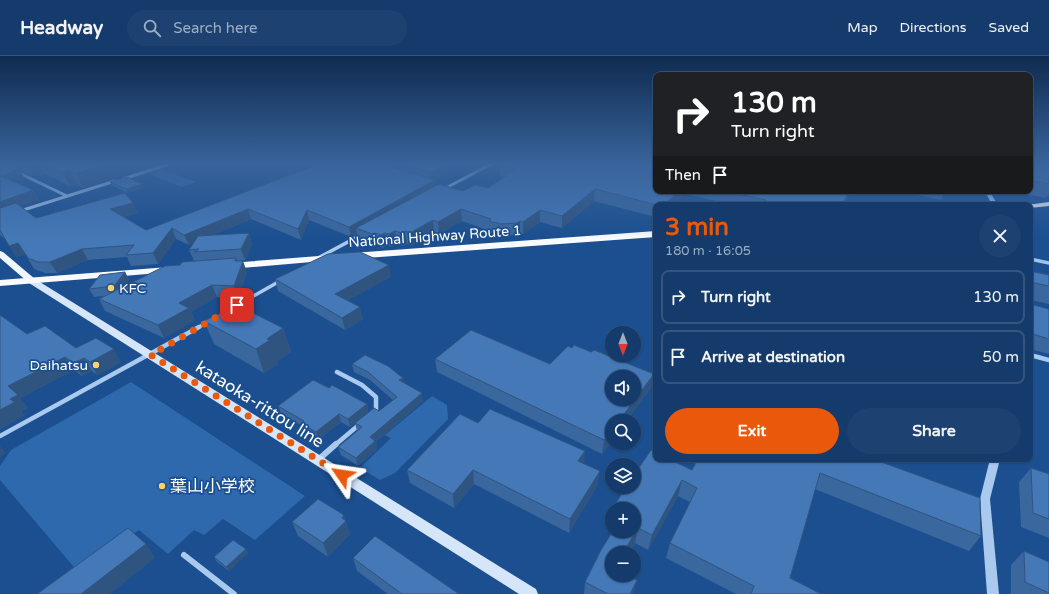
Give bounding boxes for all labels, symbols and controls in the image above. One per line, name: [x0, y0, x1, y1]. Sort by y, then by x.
search box: [127, 10, 407, 46]
text: Headway: [20, 17, 103, 39]
icon: search: [141, 17, 163, 39]
text: Search here: [173, 19, 258, 37]
text: Map: [847, 19, 878, 36]
text: Directions: [900, 19, 967, 36]
text: Saved: [989, 19, 1029, 36]
text: 130 m: [731, 86, 817, 120]
icon: right: [665, 88, 717, 140]
text: Turn right: [731, 120, 815, 142]
icon: arrive: [709, 164, 731, 186]
text: Then: [665, 166, 701, 184]
text: 3 min: [665, 213, 729, 242]
button: close: [979, 215, 1021, 257]
street label: National Highway Route 1: [348, 222, 522, 251]
text: 180 m · 16:05: [665, 243, 751, 259]
place label: KFC: [119, 280, 147, 297]
marker: KFC: [106, 283, 116, 293]
icon: right: [667, 286, 689, 308]
pin: [220, 288, 254, 322]
text: Turn right: [701, 288, 771, 306]
text: 130 m: [973, 288, 1019, 306]
icon: arrive: [226, 294, 248, 316]
north arrow: [605, 326, 641, 362]
map controls: [605, 326, 641, 582]
icon: arrive: [667, 346, 689, 368]
text: Arrive at destination: [701, 348, 845, 366]
text: 50 m: [982, 348, 1019, 366]
street label: kataoka-rittou line: [192, 356, 328, 452]
place label: Daihatsu: [29, 357, 88, 374]
marker: Daihatsu: [91, 360, 101, 370]
button: sound: [605, 370, 641, 406]
button: Exit: [665, 408, 839, 454]
button: Share: [847, 408, 1021, 454]
button: search: [605, 414, 641, 450]
position arrow: [321, 454, 363, 496]
button: layers: [605, 458, 641, 494]
place label: 葉山小学校: [170, 476, 255, 497]
marker: 葉山小学校: [157, 481, 167, 491]
button: +: [605, 502, 641, 538]
button: −: [605, 546, 641, 582]

